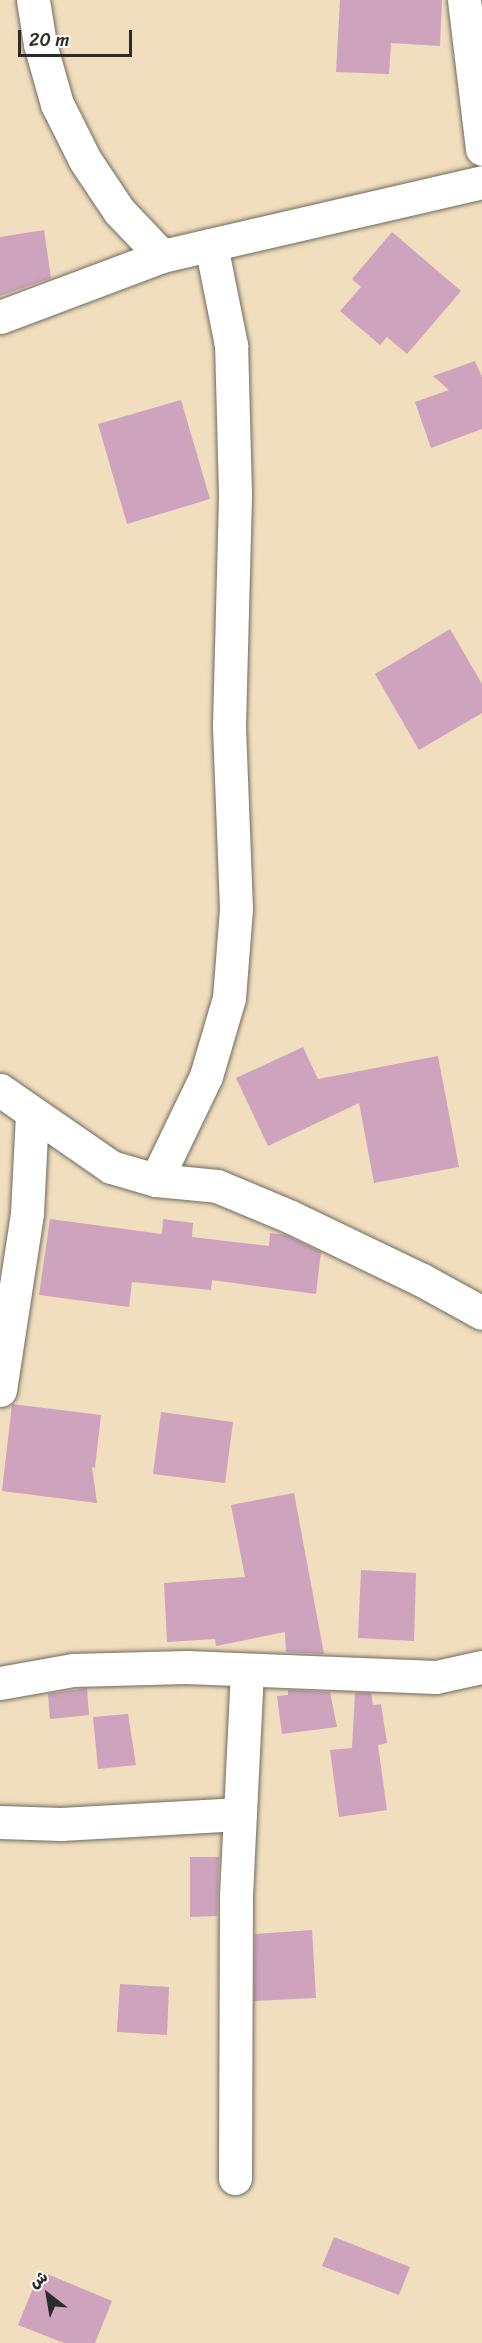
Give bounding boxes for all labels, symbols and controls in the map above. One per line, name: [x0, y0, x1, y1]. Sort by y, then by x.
scale bar: [21, 18, 135, 56]
text: 20 m: [29, 24, 69, 56]
text: ش: [23, 2262, 53, 2296]
north arrow: [18, 2265, 78, 2325]

